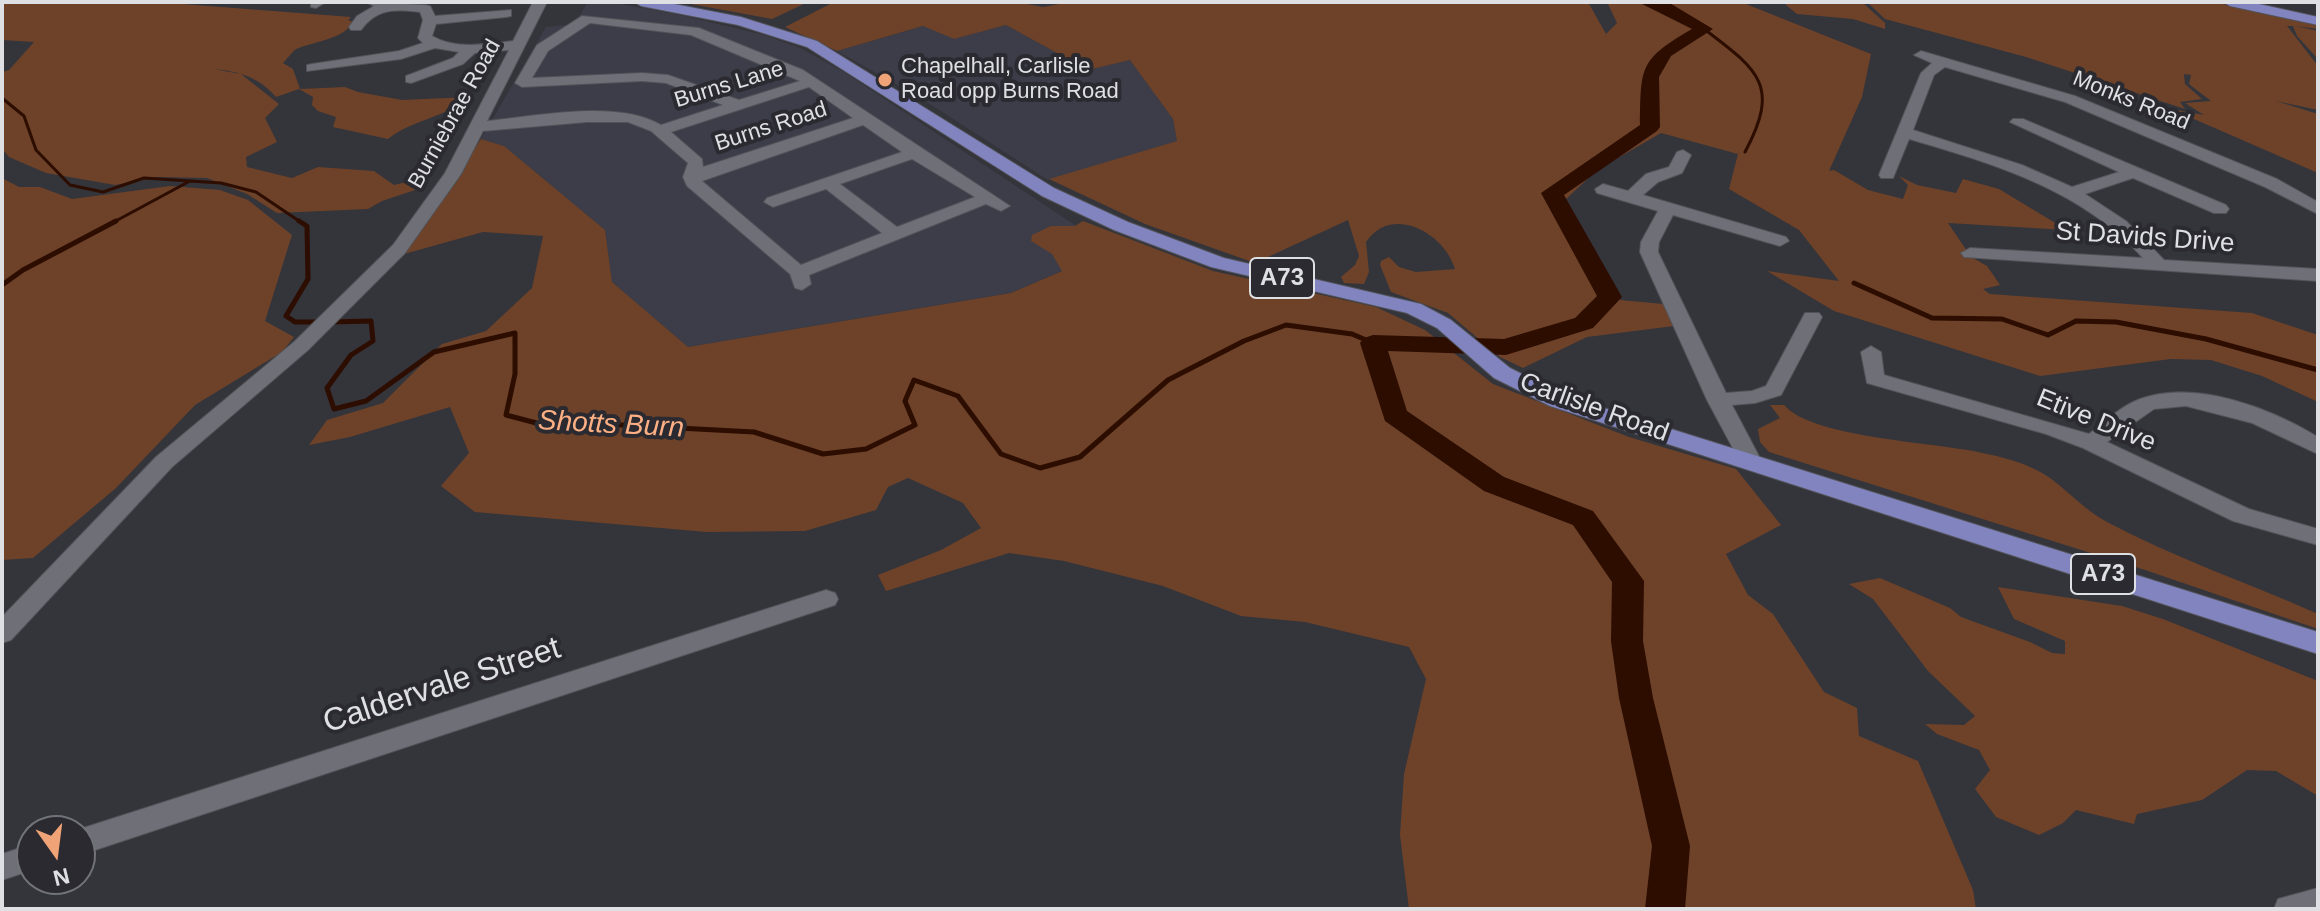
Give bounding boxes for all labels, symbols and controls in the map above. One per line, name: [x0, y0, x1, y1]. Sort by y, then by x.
street label: Burniebrae Road: [403, 35, 507, 193]
place label: Chapelhall, Carlisle Road opp Burns Road: [901, 54, 1119, 106]
street label: Burns Lane: [671, 56, 787, 114]
street label: Monks Road: [2069, 66, 2193, 136]
marker: Chapelhall, Carlisle Road opp Burns Road: [876, 71, 894, 89]
street label: Burns Road: [712, 96, 830, 158]
street label: St Davids Drive: [2055, 216, 2235, 260]
road number: A73: [1250, 258, 1314, 298]
street label: Carlisle Road: [1515, 367, 1673, 449]
street label: Etive Drive: [2032, 383, 2160, 459]
water label: Shotts Burn: [537, 404, 685, 446]
road number: A73: [2071, 554, 2135, 594]
street label: Caldervale Street: [318, 630, 566, 742]
north arrow: [16, 815, 96, 895]
text: N: [51, 863, 72, 891]

